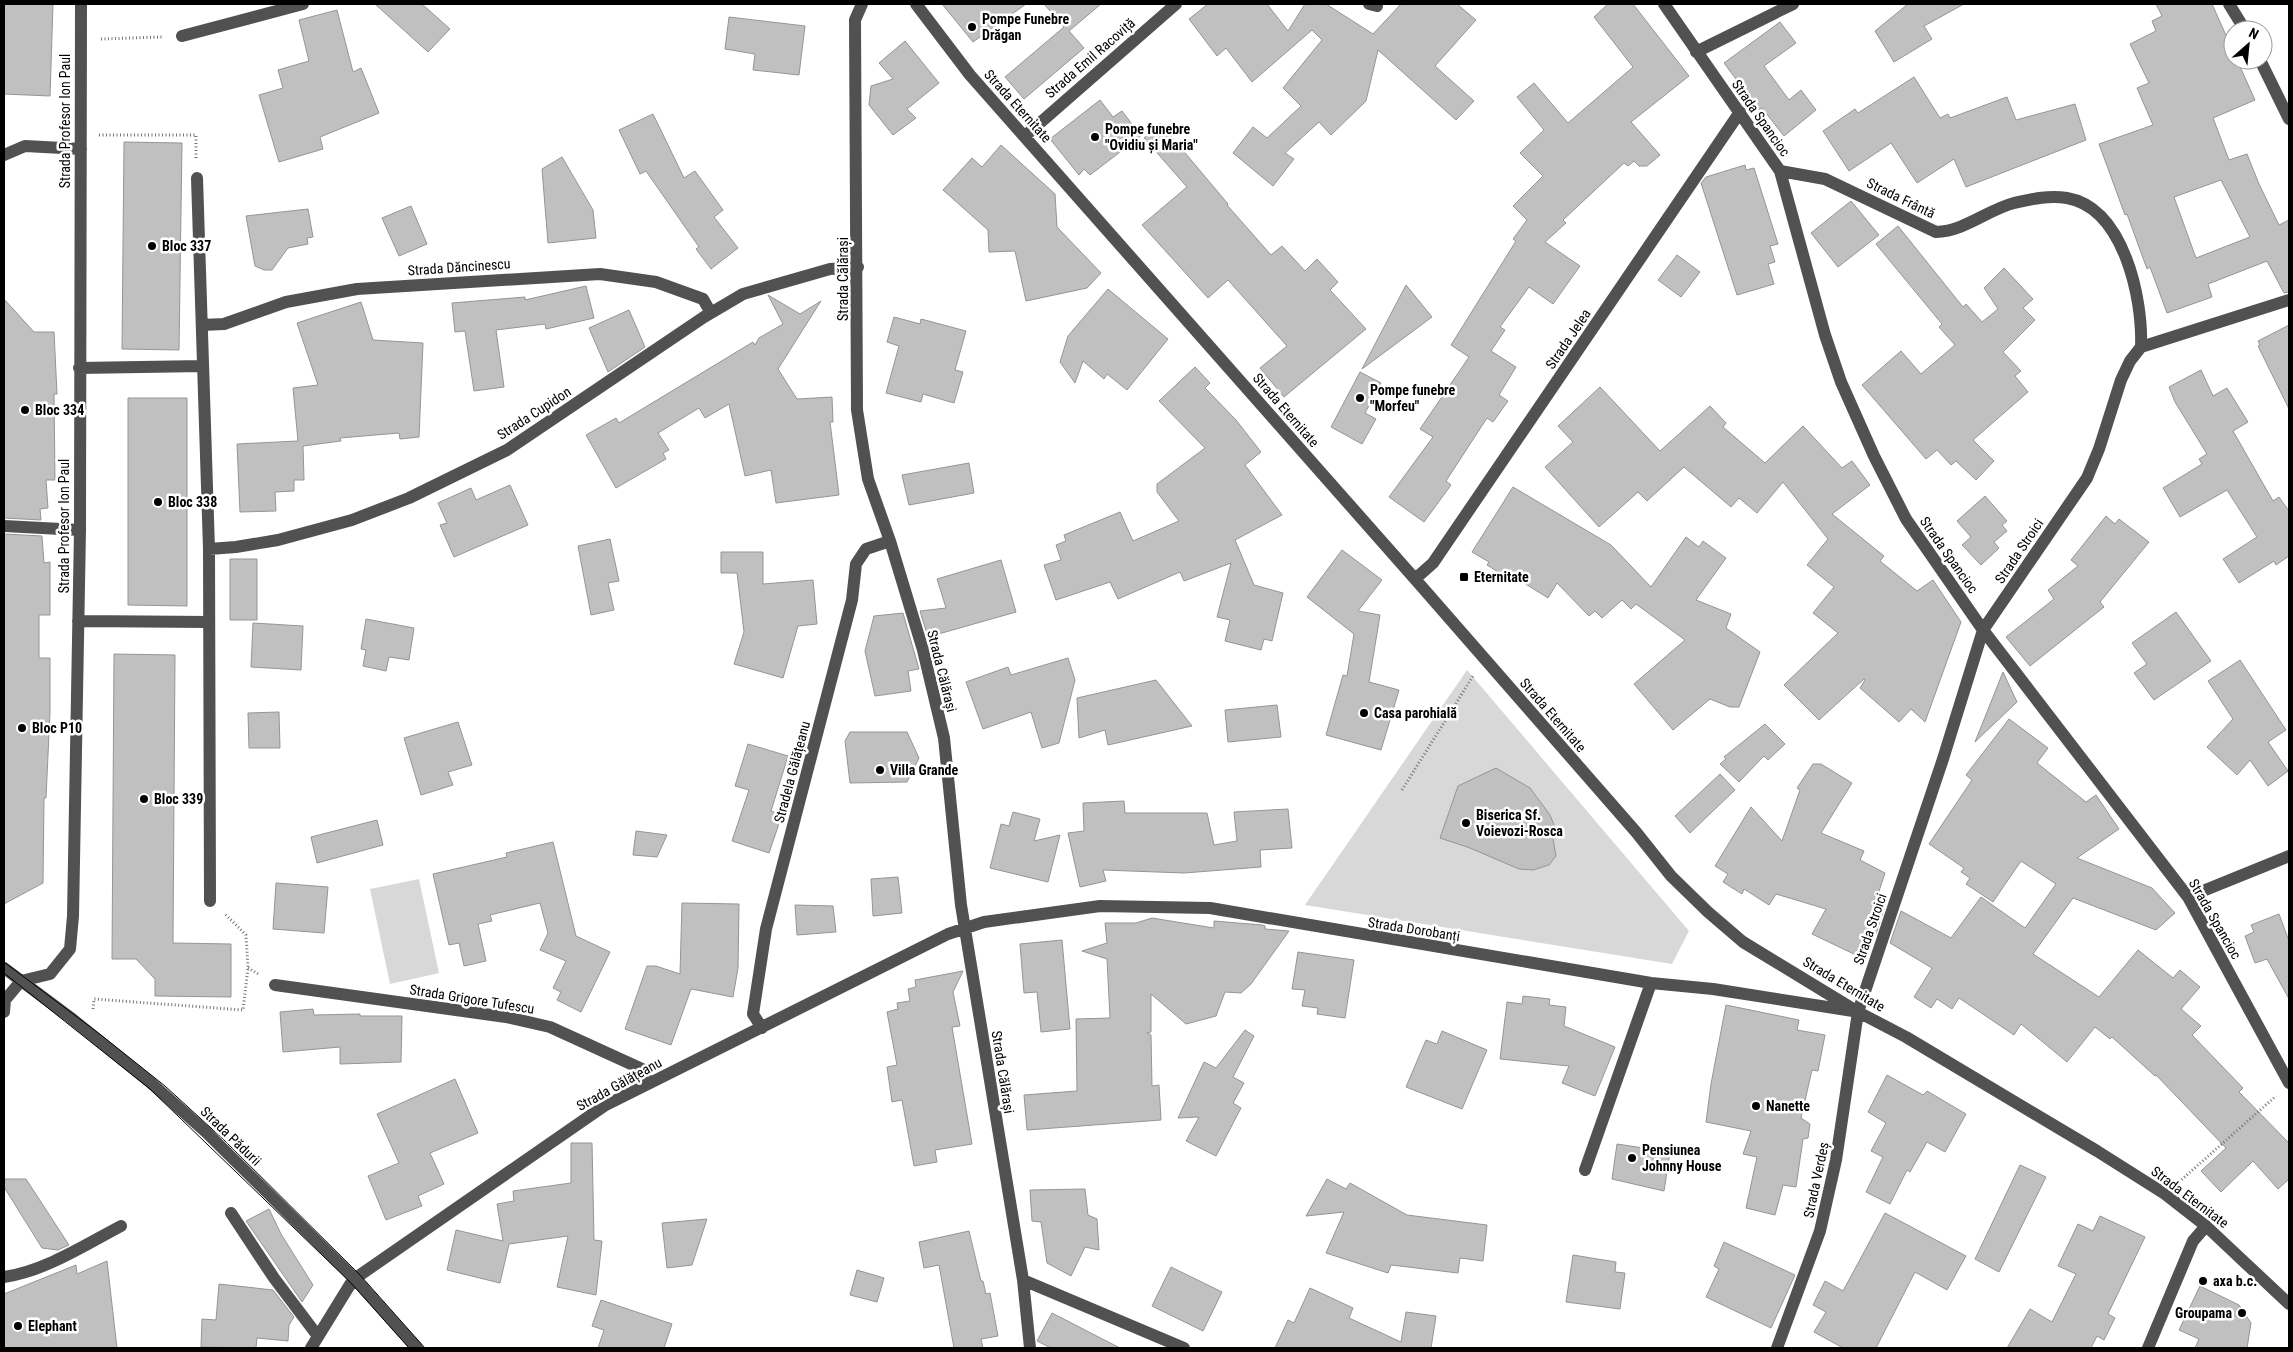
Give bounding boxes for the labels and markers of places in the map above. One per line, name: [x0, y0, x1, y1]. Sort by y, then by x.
place label: Pompe Funebre Drăgan: [982, 11, 1070, 43]
marker: Pompe Funebre Drăgan: [966, 21, 978, 33]
place label: Pompe funebre "Ovidiu și Maria": [1105, 121, 1198, 154]
marker: Pompe funebre "Ovidiu și Maria": [1089, 131, 1101, 143]
place label: Bloc 337: [162, 238, 211, 254]
marker: Bloc 337: [146, 240, 158, 252]
place label: Pompe funebre "Morfeu": [1370, 382, 1456, 414]
marker: Pompe funebre "Morfeu": [1354, 392, 1366, 404]
place label: Bloc 334: [35, 402, 84, 418]
marker: Bloc 334: [19, 404, 31, 416]
place label: Bloc 338: [168, 494, 217, 510]
marker: Bloc 338: [152, 496, 164, 508]
place label: Eternitate: [1474, 569, 1529, 585]
marker: Eternitate: [1458, 571, 1470, 583]
place label: Casa parohială: [1374, 705, 1457, 721]
marker: Casa parohială: [1358, 707, 1370, 719]
place label: Bloc P10: [32, 720, 82, 736]
marker: Bloc P10: [16, 722, 28, 734]
place label: Villa Grande: [890, 762, 959, 778]
marker: Villa Grande: [874, 764, 886, 776]
place label: Bloc 339: [154, 791, 203, 807]
marker: Bloc 339: [138, 793, 150, 805]
place label: Biserica Sf. Voievozi-Rosca: [1476, 807, 1563, 839]
marker: Biserica Sf. Voievozi-Rosca: [1460, 817, 1472, 829]
place label: Nanette: [1766, 1098, 1810, 1114]
marker: Nanette: [1750, 1100, 1762, 1112]
place label: Pensiunea Johnny House: [1642, 1142, 1722, 1174]
marker: Pensiunea Johnny House: [1626, 1152, 1638, 1164]
place label: axa b.c.: [2213, 1273, 2257, 1289]
marker: axa b.c.: [2197, 1275, 2209, 1287]
place label: Groupama: [2175, 1305, 2232, 1321]
marker: Groupama: [2236, 1307, 2248, 1319]
place label: Elephant: [28, 1318, 77, 1334]
marker: Elephant: [12, 1320, 24, 1332]

